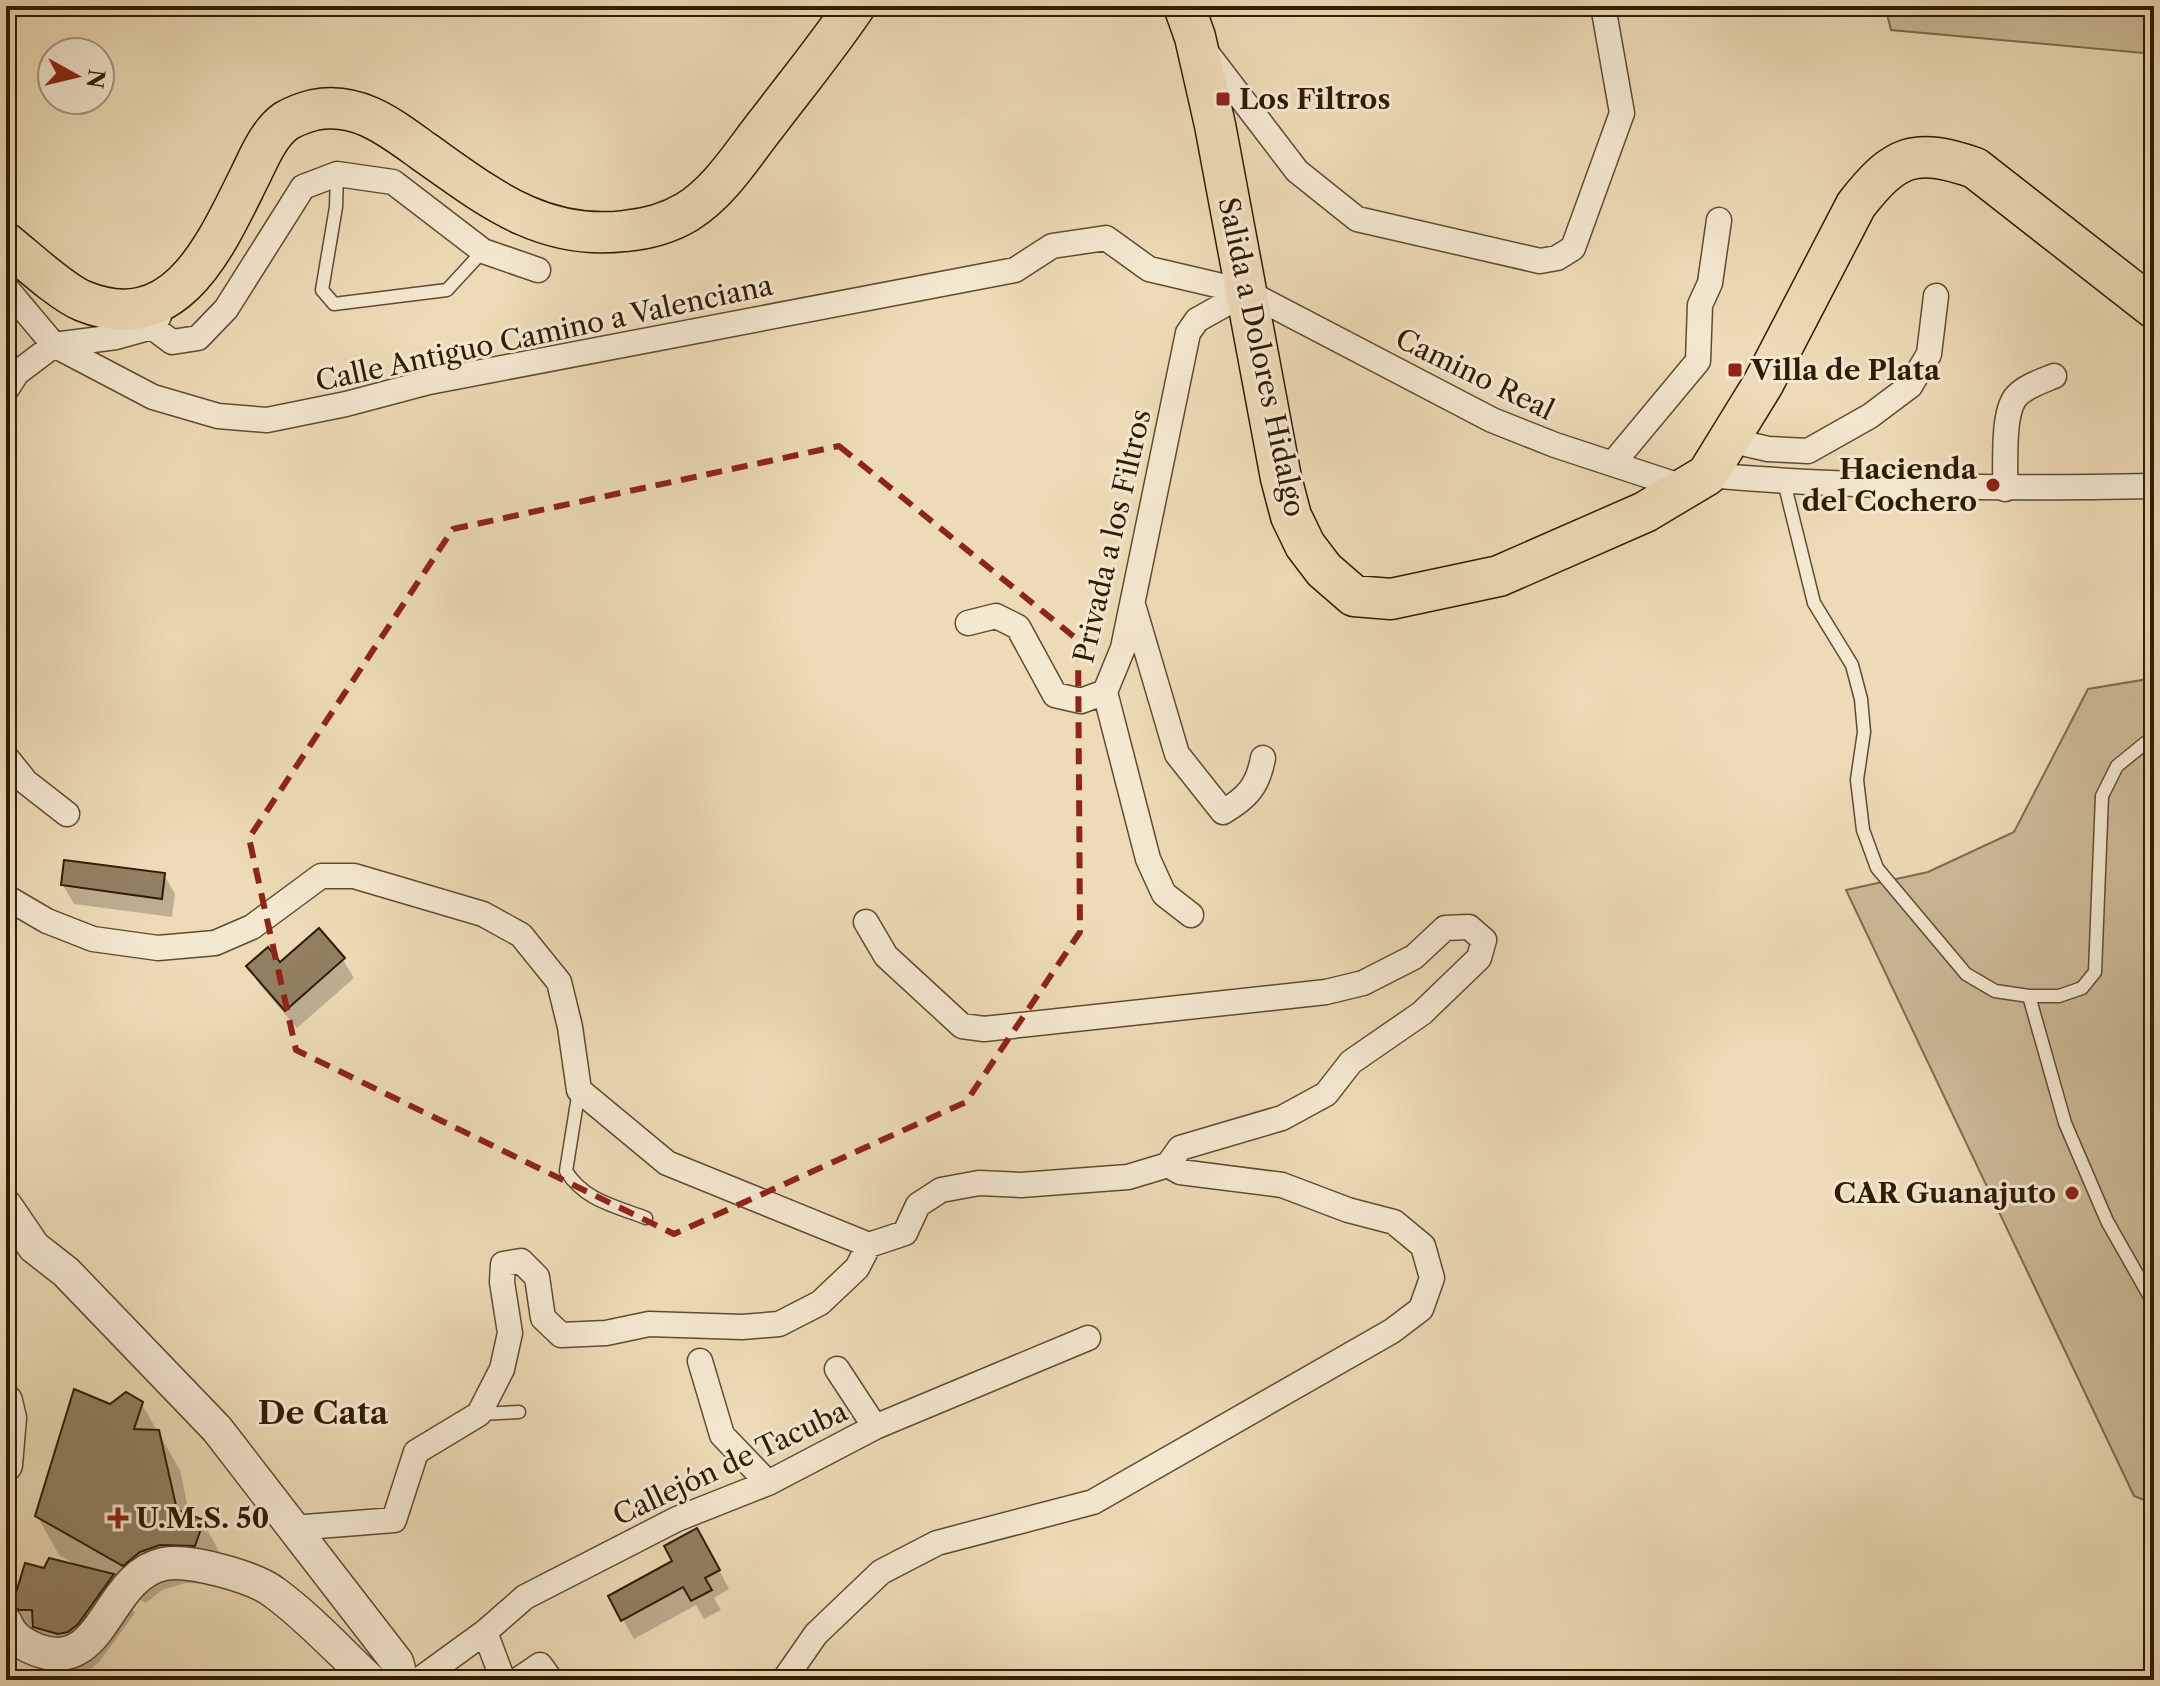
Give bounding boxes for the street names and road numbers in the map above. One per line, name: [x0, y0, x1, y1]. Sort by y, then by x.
street label: Salida a Dolores Hidalgo: [1212, 194, 1312, 520]
street label: Calle Antiguo Camino a Valenciana: [312, 268, 776, 398]
street label: Camino Real: [1390, 321, 1560, 427]
street label: Privada a los Filtros: [1066, 406, 1158, 666]
street label: Callejón de Tacuba: [607, 1394, 853, 1532]

